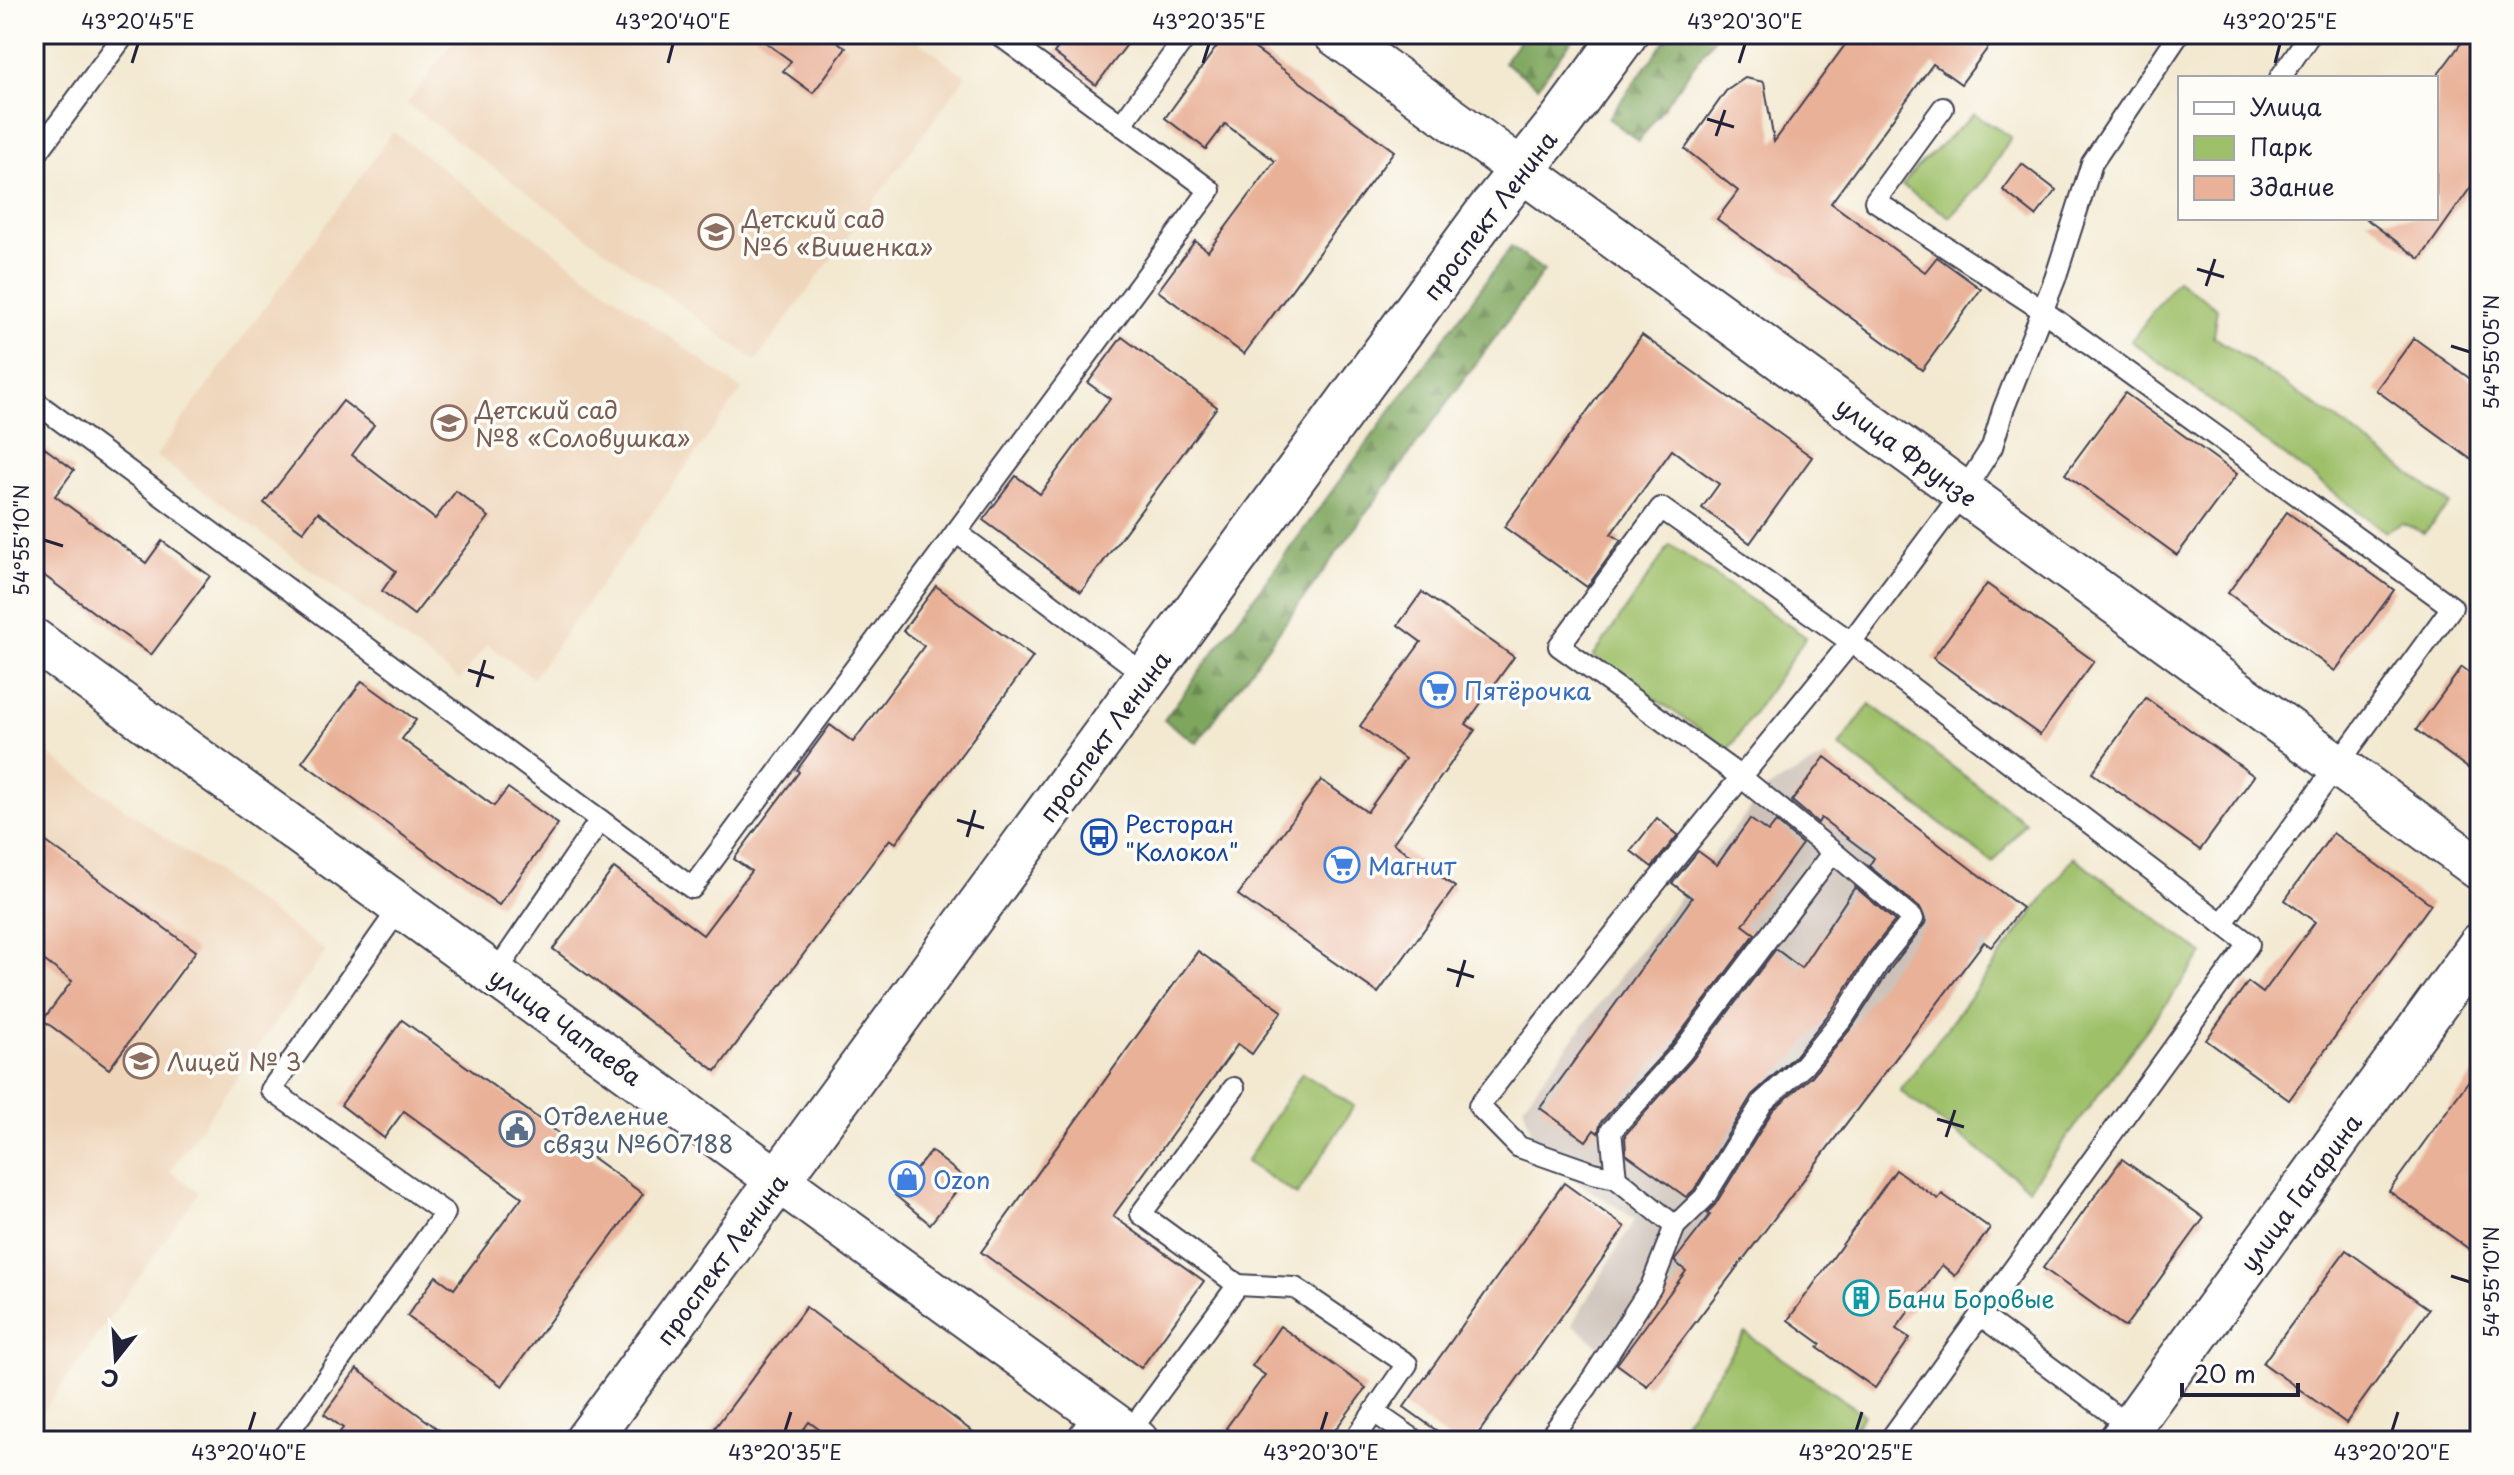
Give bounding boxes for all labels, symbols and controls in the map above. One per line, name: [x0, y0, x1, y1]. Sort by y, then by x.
text: 43°20'45"E: [81, 6, 195, 36]
text: 43°20'40"E: [615, 6, 731, 36]
text: 43°20'35"E: [1152, 6, 1266, 36]
text: 43°20'30"E: [1687, 6, 1803, 36]
text: 43°20'25"E: [2223, 6, 2337, 36]
legend: [2178, 76, 2438, 220]
text: Улица: [2250, 88, 2322, 124]
street label: проспект Ленина: [1413, 123, 1565, 307]
text: Парк: [2250, 128, 2313, 164]
text: Здание: [2250, 168, 2335, 204]
place label: Детский сад №6 «Вишенка»: [741, 200, 933, 264]
school or university icon: Детский сад №6 «Вишенка»: [697, 213, 735, 251]
text: 54°55'05"N: [2476, 294, 2506, 410]
street label: улица Фрунзе: [1829, 387, 1985, 515]
place label: Детский сад №8 «Соловушка»: [474, 391, 690, 455]
school or university icon: Детский сад №8 «Соловушка»: [430, 404, 468, 442]
text: 54°55'10"N: [6, 484, 36, 596]
street label: проспект Ленина: [1029, 643, 1179, 829]
supermarket icon: Пятёрочка: [1419, 671, 1457, 709]
place label: Пятёрочка: [1464, 672, 1591, 708]
place label: Ресторан "Колокол": [1125, 805, 1239, 869]
bus stop icon: Ресторан "Колокол": [1080, 818, 1118, 856]
supermarket icon: Магнит: [1323, 846, 1361, 884]
place label: Магнит: [1368, 847, 1457, 883]
street label: улица Чапаева: [482, 958, 650, 1094]
school or university icon: Лицей № 3: [122, 1042, 160, 1080]
place label: Лицей № 3: [167, 1043, 301, 1079]
place label: Отделение связи №607188: [543, 1097, 733, 1161]
street label: улица Гагарина: [2230, 1106, 2370, 1278]
public building icon: Отделение связи №607188: [498, 1110, 536, 1148]
shop icon: Ozon: [888, 1160, 926, 1198]
place label: Ozon: [933, 1161, 990, 1197]
street label: проспект Ленина: [646, 1166, 796, 1352]
text: 54°55'10"N: [2476, 1226, 2506, 1338]
building icon: Бани Боровые: [1842, 1279, 1880, 1317]
place label: Бани Боровые: [1887, 1280, 2055, 1316]
north arrow: [76, 1319, 156, 1399]
scale bar: [2182, 1347, 2298, 1397]
text: 20 m: [2194, 1355, 2256, 1391]
text: С: [97, 1361, 122, 1398]
text: 43°20'40"E: [191, 1437, 307, 1467]
text: 43°20'35"E: [728, 1437, 842, 1467]
text: 43°20'30"E: [1263, 1437, 1379, 1467]
text: 43°20'25"E: [1799, 1437, 1913, 1467]
text: 43°20'20"E: [2334, 1437, 2450, 1467]

